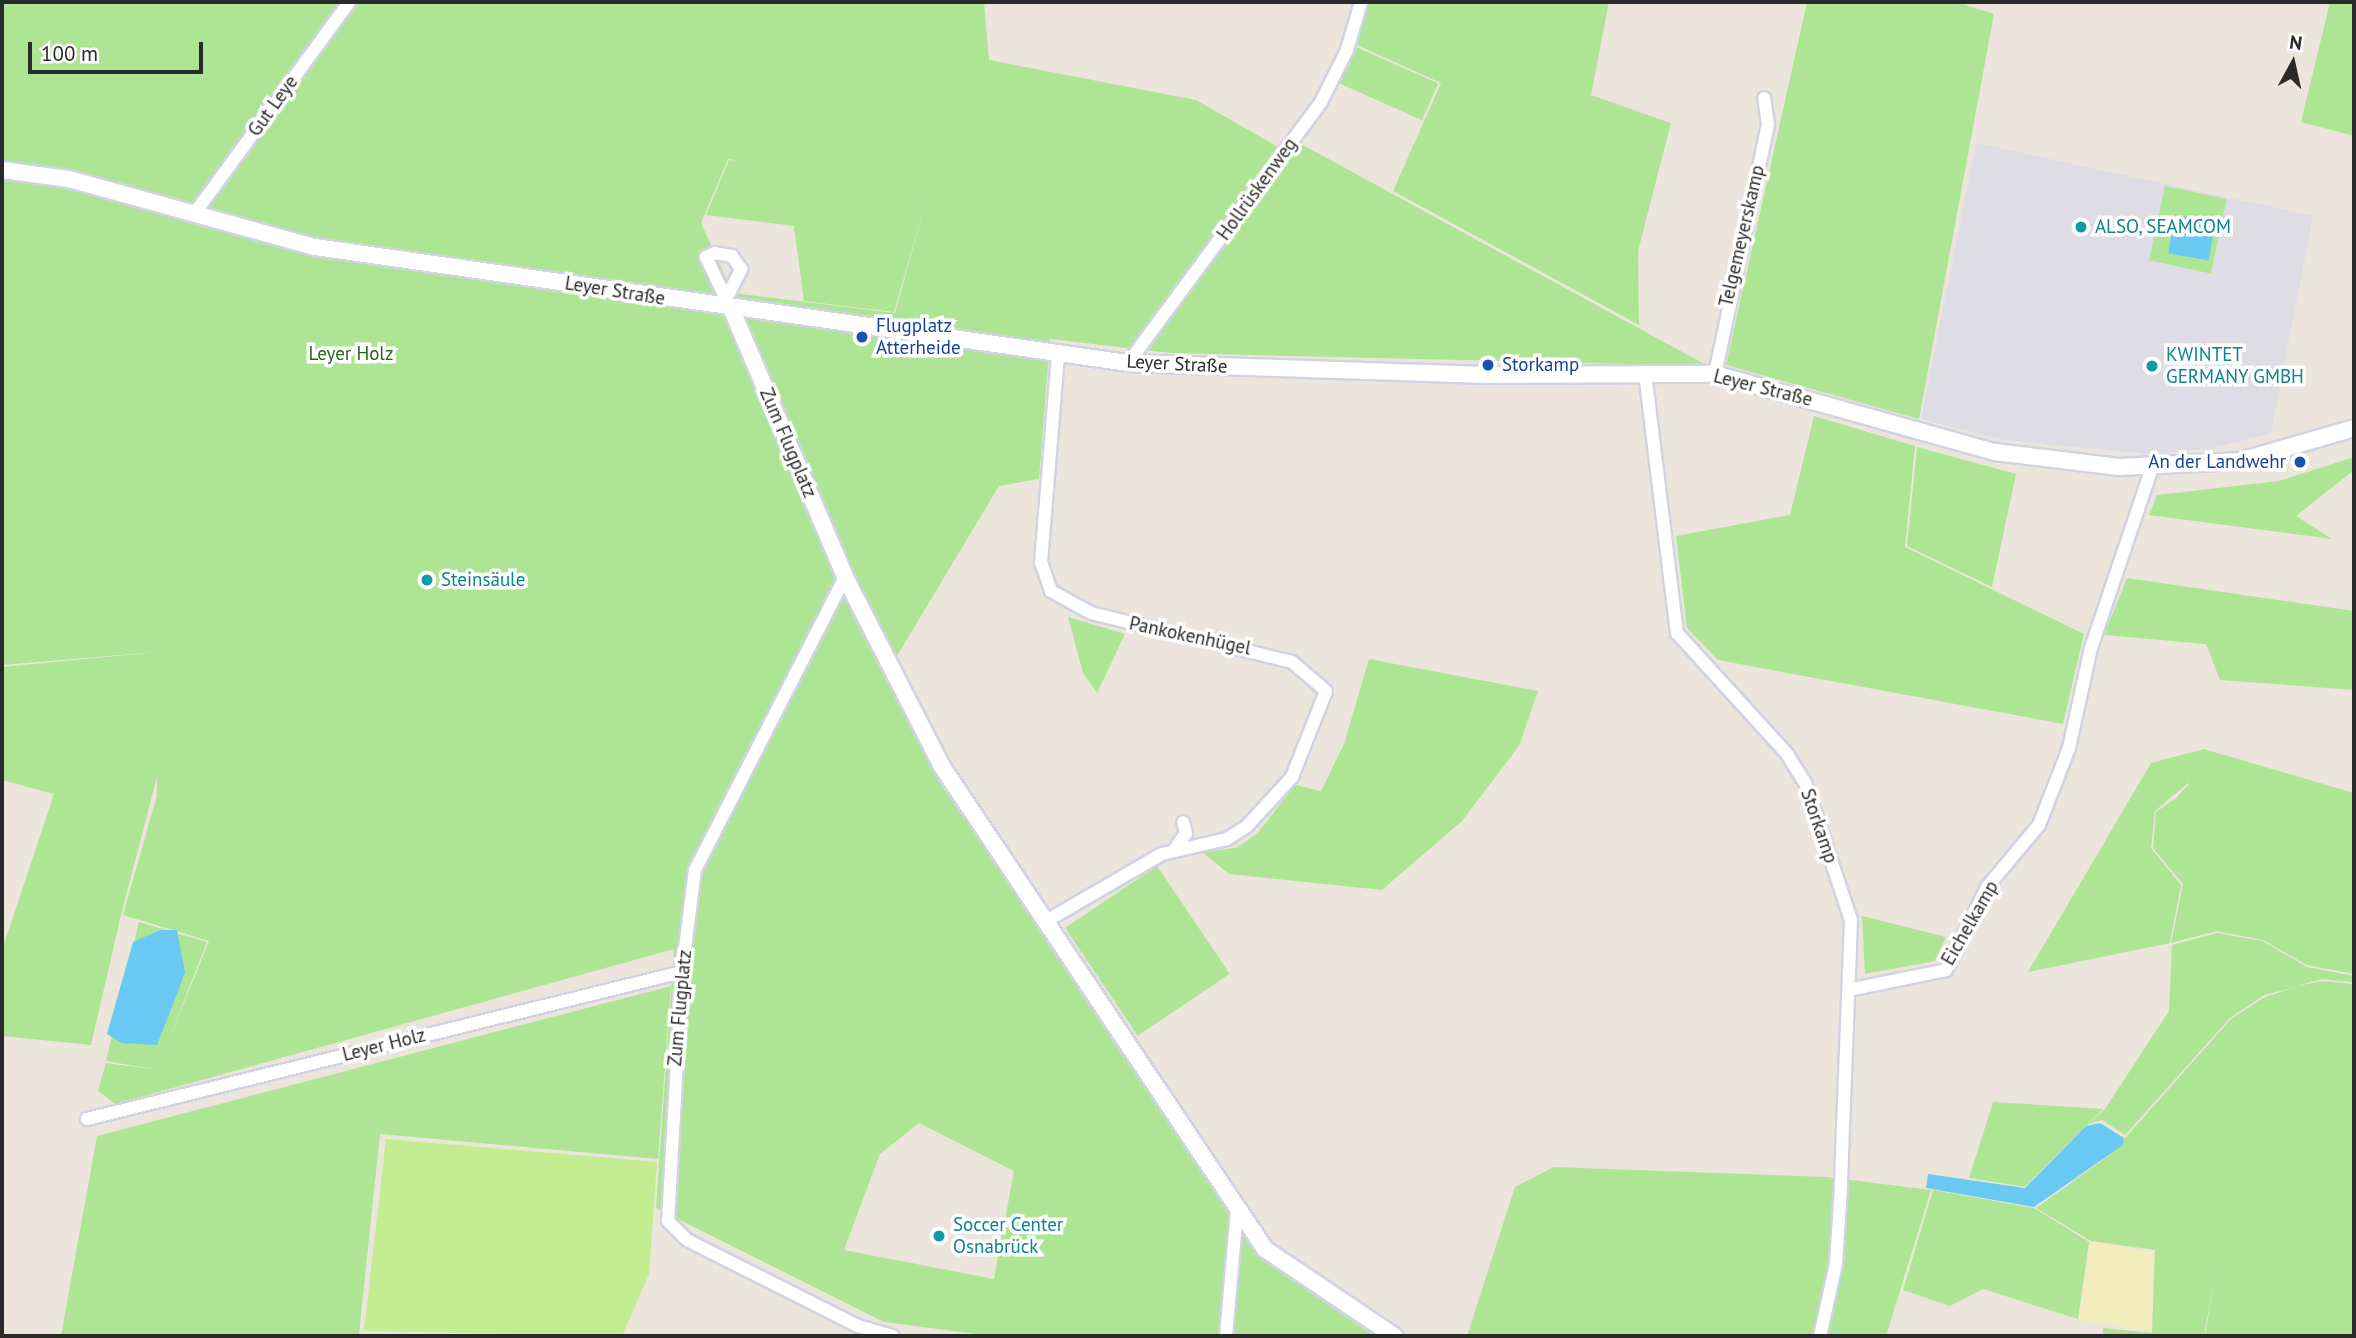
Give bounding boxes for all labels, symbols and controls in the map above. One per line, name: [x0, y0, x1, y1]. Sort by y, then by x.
scale bar: [32, 28, 206, 72]
north arrow: [2258, 28, 2328, 98]
text: N: [2288, 29, 2304, 55]
text: 100 m: [41, 40, 98, 67]
street label: Gut Leye: [243, 71, 303, 141]
street label: Hollrüskenweg: [1212, 133, 1302, 245]
street label: Telgemeyerskamp: [1715, 163, 1769, 309]
place label: ALSO, SEAMCOM: [2095, 216, 2233, 238]
marker: ALSO, SEAMCOM: [2073, 219, 2089, 235]
street label: Leyer Straße: [563, 272, 667, 310]
place label: Flugplatz Atterheide: [876, 315, 961, 359]
marker: Flugplatz Atterheide: [854, 329, 870, 345]
park label: Leyer Holz: [309, 343, 393, 365]
place label: KWINTET GERMANY GMBH: [2166, 344, 2304, 388]
street label: Leyer Straße: [1126, 350, 1228, 378]
place label: Storkamp: [1502, 354, 1579, 376]
marker: Storkamp: [1480, 357, 1496, 373]
marker: KWINTET GERMANY GMBH: [2144, 358, 2160, 374]
street label: Leyer Straße: [1711, 365, 1815, 411]
street label: Zum Flugplatz: [755, 385, 821, 501]
place label: An der Landwehr: [2148, 451, 2286, 473]
marker: An der Landwehr: [2292, 454, 2308, 470]
place label: Steinsäule: [441, 569, 525, 591]
marker: Steinsäule: [419, 572, 435, 588]
street label: Pankokenhügel: [1127, 612, 1253, 660]
street label: Storkamp: [1796, 786, 1842, 866]
street label: Eichelkamp: [1937, 877, 2003, 969]
street label: Zum Flugplatz: [664, 949, 696, 1067]
street label: Leyer Holz: [340, 1024, 428, 1066]
place label: Soccer Center Osnabrück: [953, 1214, 1063, 1258]
marker: Soccer Center Osnabrück: [931, 1228, 947, 1244]

